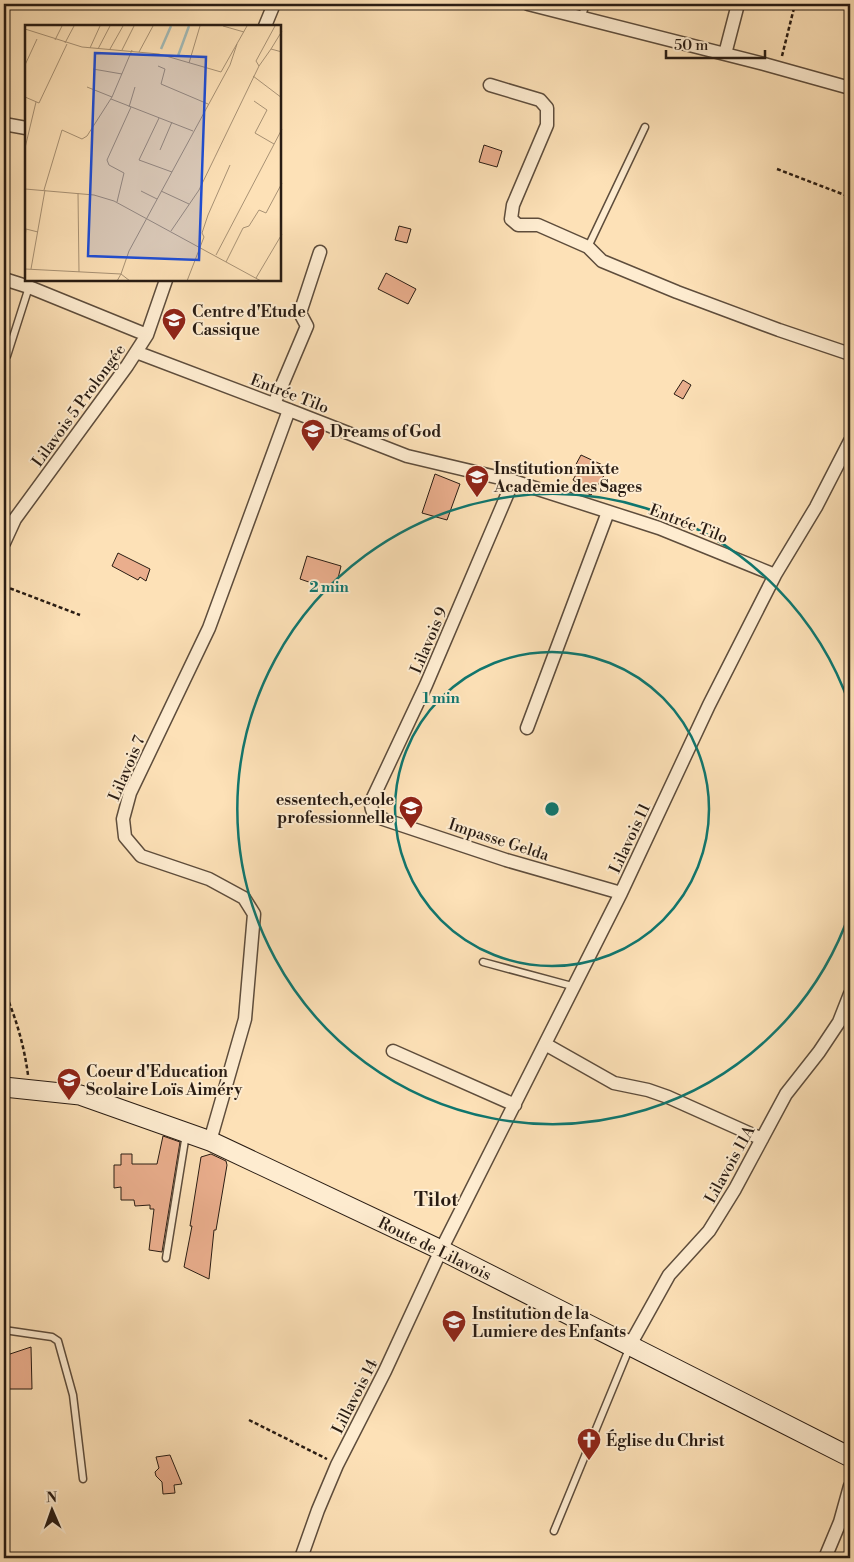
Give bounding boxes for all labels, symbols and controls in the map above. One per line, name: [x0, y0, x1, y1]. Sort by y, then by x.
inset map: [25, 25, 281, 281]
scale bar: [666, 28, 765, 60]
text: 50 m: [674, 36, 708, 55]
place label: Centre d'Etude Cassique: [192, 302, 306, 340]
school or university icon: Centre d'Etude Cassique: [161, 307, 187, 341]
street label: Lilavois 5 Prolongée: [28, 340, 130, 471]
street label: Entrée Tilo: [247, 370, 332, 418]
school or university icon: Dreams of God: [300, 418, 326, 452]
place label: Dreams of God: [330, 422, 441, 442]
place label: Institution mixte Academie des Sages: [493, 459, 642, 497]
school or university icon: Institution mixte Academie des Sages: [464, 464, 490, 498]
street label: Entrée Tilo: [646, 500, 731, 548]
text: 2 min: [309, 578, 349, 597]
street label: Lilavois 9: [406, 604, 452, 677]
text: 1 min: [422, 689, 460, 708]
street label: Lilavois 7: [104, 733, 150, 804]
place label: essentech,ecole professionnelle: [276, 790, 394, 828]
school or university icon: essentech,ecole professionnelle: [398, 795, 424, 829]
centre of rings: [543, 800, 561, 818]
street label: Lilavois 11: [605, 800, 655, 877]
street label: Impasse Gelda: [446, 814, 552, 866]
place label: Coeur d'Education Scolaire Loïs Aiméry: [86, 1062, 243, 1100]
school or university icon: Coeur d'Education Scolaire Loïs Aiméry: [56, 1067, 82, 1101]
street label: Lilavois 11A: [700, 1121, 760, 1207]
district label: Tilot: [414, 1188, 458, 1212]
street label: Route de Lilavois: [375, 1213, 495, 1285]
place label: Institution de la Lumiere des Enfants: [472, 1304, 626, 1342]
school or university icon: Institution de la Lumiere des Enfants: [441, 1309, 467, 1343]
street label: Lillavois 14: [328, 1355, 382, 1437]
church icon: Église du Christ: [576, 1427, 602, 1461]
place label: Église du Christ: [606, 1429, 725, 1451]
north arrow: [28, 1484, 78, 1534]
text: N: [46, 1489, 57, 1507]

